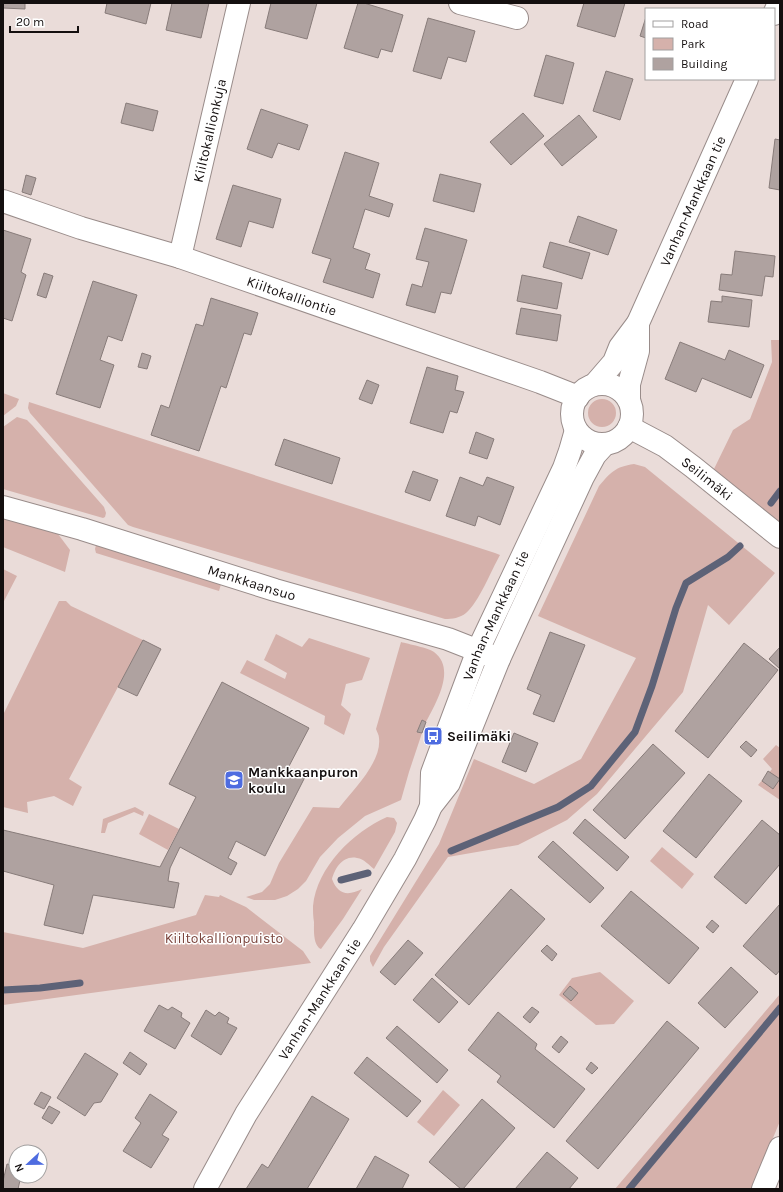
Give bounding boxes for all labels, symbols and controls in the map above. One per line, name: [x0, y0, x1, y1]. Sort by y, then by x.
scale bar: [10, 8, 78, 34]
legend: [645, 8, 775, 80]
text: 20 m: [16, 15, 44, 29]
text: Road: [681, 17, 709, 31]
text: Park: [681, 37, 706, 51]
text: Building: [681, 57, 728, 71]
street label: Kiiltokallionkuja: [189, 77, 230, 184]
street label: Vanhan-Mankkaan tie: [656, 133, 729, 269]
street label: Kiiltokalliontie: [244, 272, 339, 319]
street label: Seilimäki: [678, 453, 736, 504]
street label: Vanhan-Mankkaan tie: [459, 548, 532, 683]
street label: Mankkaansuo: [206, 561, 298, 604]
bus stop icon: Seilimäki: [422, 725, 444, 747]
place label: Seilimäki: [447, 728, 511, 745]
place label: Mankkaanpuron koulu: [248, 764, 358, 797]
school or university icon: Mankkaanpuron koulu: [223, 769, 245, 791]
park label: Kiiltokallionpuisto: [165, 930, 283, 947]
street label: Vanhan-Mankkaan tie: [274, 935, 364, 1063]
north arrow: [8, 1144, 48, 1184]
text: N: [12, 1161, 27, 1174]

